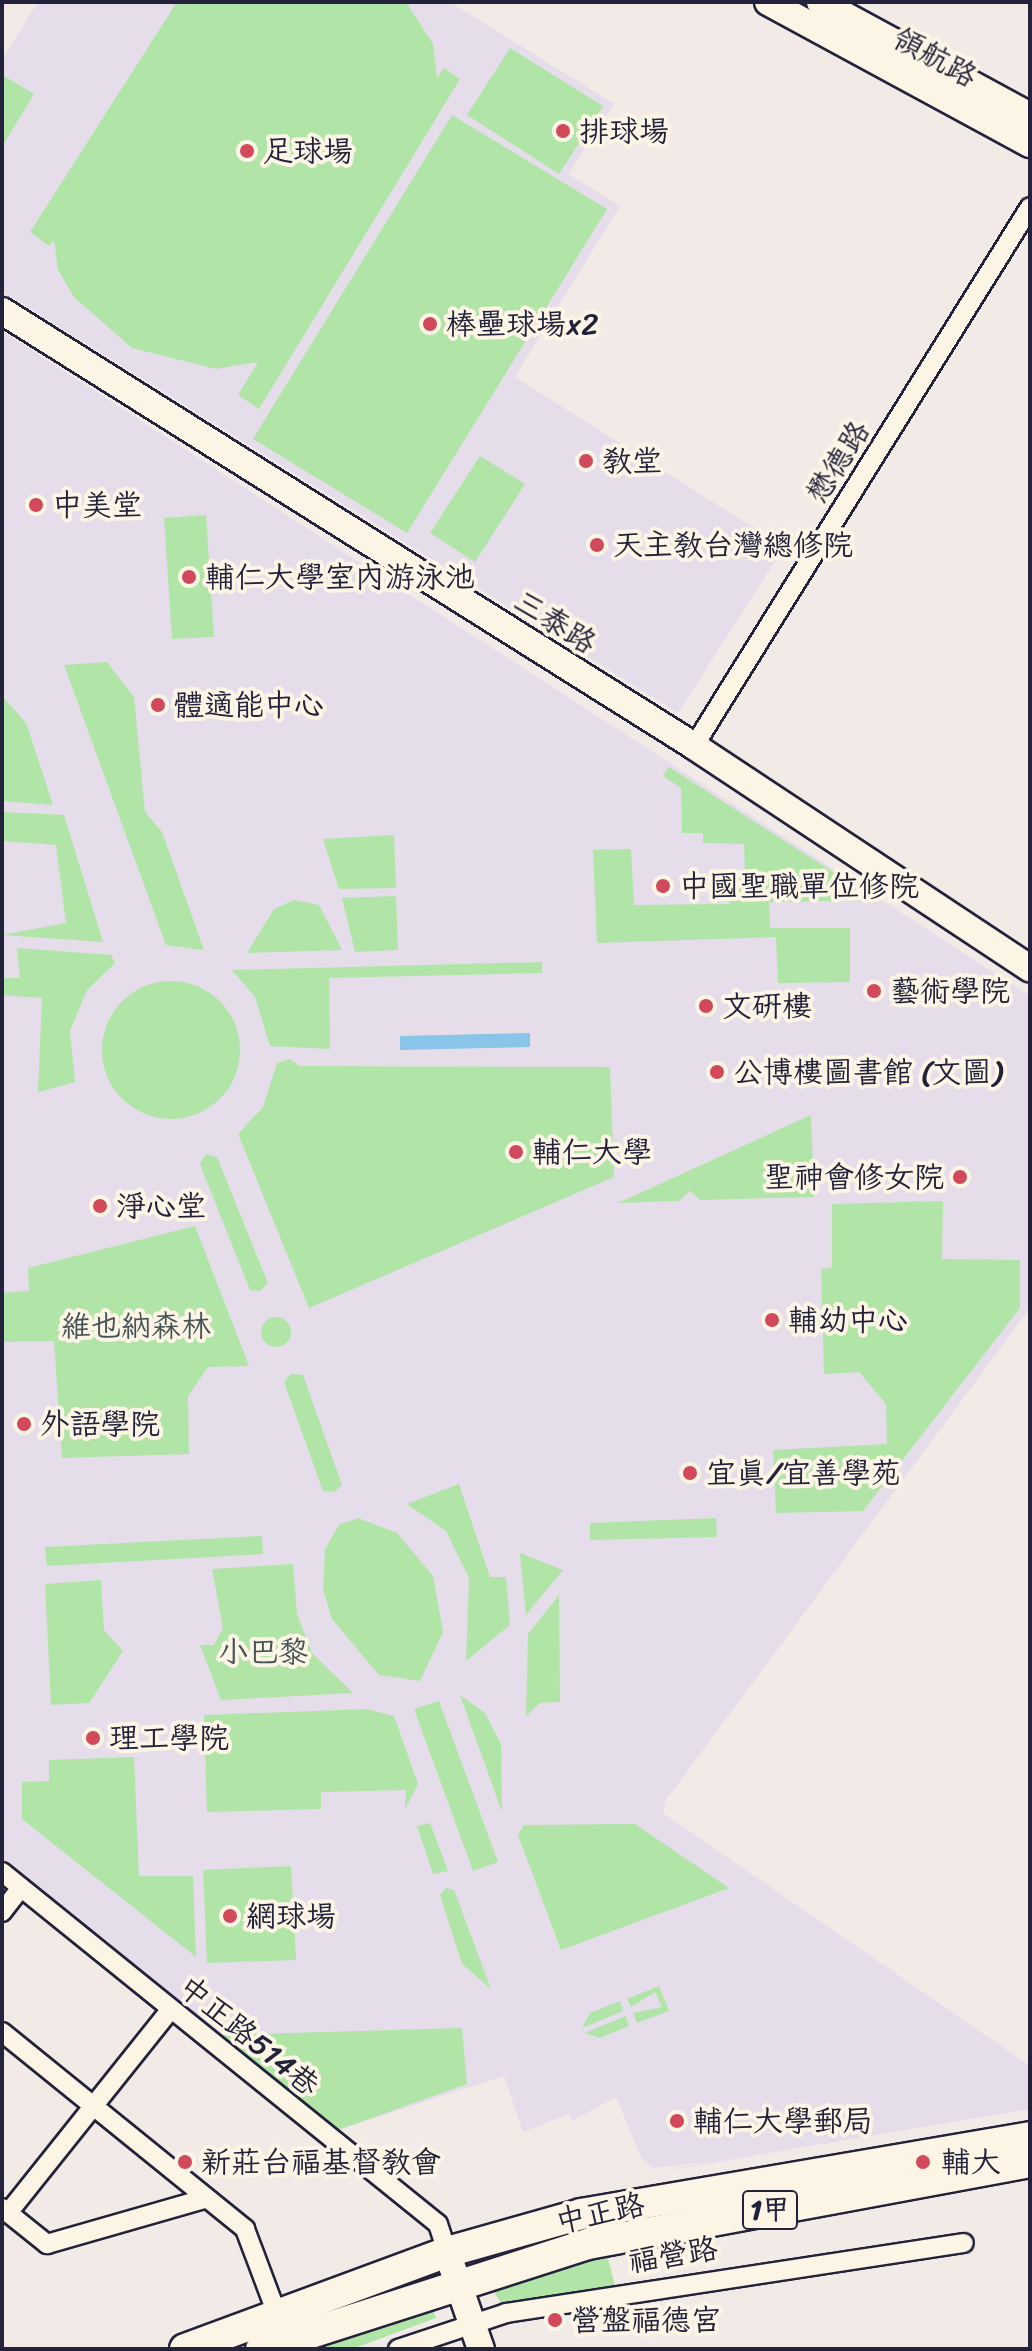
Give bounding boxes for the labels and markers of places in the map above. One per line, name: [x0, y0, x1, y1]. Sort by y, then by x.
place label: 排球場: [579, 113, 669, 149]
marker: 排球場: [554, 122, 572, 140]
place label: 足球場: [263, 133, 353, 169]
marker: 足球場: [238, 142, 256, 160]
place label: 棒壘球場x2: [446, 306, 599, 342]
marker: 棒壘球場x2: [421, 315, 439, 333]
place label: 教堂: [602, 443, 662, 479]
marker: 教堂: [577, 452, 595, 470]
place label: 中美堂: [52, 487, 142, 523]
marker: 中美堂: [27, 496, 45, 514]
place label: 天主教台灣總修院: [613, 527, 853, 563]
marker: 天主教台灣總修院: [588, 536, 606, 554]
place label: 輔仁大學室內游泳池: [205, 559, 475, 595]
marker: 輔仁大學室內游泳池: [180, 568, 198, 586]
place label: 體適能中心: [174, 687, 324, 723]
marker: 體適能中心: [149, 696, 167, 714]
place label: 中國聖職單位修院: [679, 868, 919, 904]
marker: 中國聖職單位修院: [654, 877, 672, 895]
place label: 藝術學院: [890, 973, 1010, 1009]
marker: 藝術學院: [865, 982, 883, 1000]
place label: 文研樓: [722, 988, 812, 1024]
marker: 文研樓: [697, 997, 715, 1015]
place label: 公博樓圖書館 (文圖): [733, 1054, 1002, 1090]
marker: 公博樓圖書館 (文圖): [708, 1063, 726, 1081]
place label: 輔仁大學: [532, 1134, 652, 1170]
marker: 輔仁大學: [507, 1143, 525, 1161]
place label: 聖神會修女院: [764, 1159, 944, 1195]
marker: 聖神會修女院: [951, 1168, 969, 1186]
place label: 淨心堂: [116, 1188, 206, 1224]
marker: 淨心堂: [91, 1197, 109, 1215]
place label: 輔幼中心: [788, 1302, 908, 1338]
marker: 輔幼中心: [763, 1311, 781, 1329]
place label: 外語學院: [40, 1406, 160, 1442]
marker: 外語學院: [15, 1415, 33, 1433]
place label: 宜真/宜善學苑: [706, 1455, 901, 1491]
marker: 宜真/宜善學苑: [681, 1464, 699, 1482]
place label: 理工學院: [109, 1720, 229, 1756]
marker: 理工學院: [84, 1729, 102, 1747]
place label: 網球場: [246, 1898, 336, 1934]
marker: 網球場: [221, 1907, 239, 1925]
place label: 輔仁大學郵局: [693, 2103, 873, 2139]
marker: 輔仁大學郵局: [668, 2112, 686, 2130]
place label: 新莊台福基督教會: [201, 2144, 441, 2180]
place label: 輔大: [941, 2144, 1001, 2180]
marker: 輔大: [912, 2151, 934, 2173]
marker: 新莊台福基督教會: [176, 2153, 194, 2171]
place label: 營盤福德宮: [571, 2302, 721, 2338]
marker: 營盤福德宮: [546, 2311, 564, 2329]

